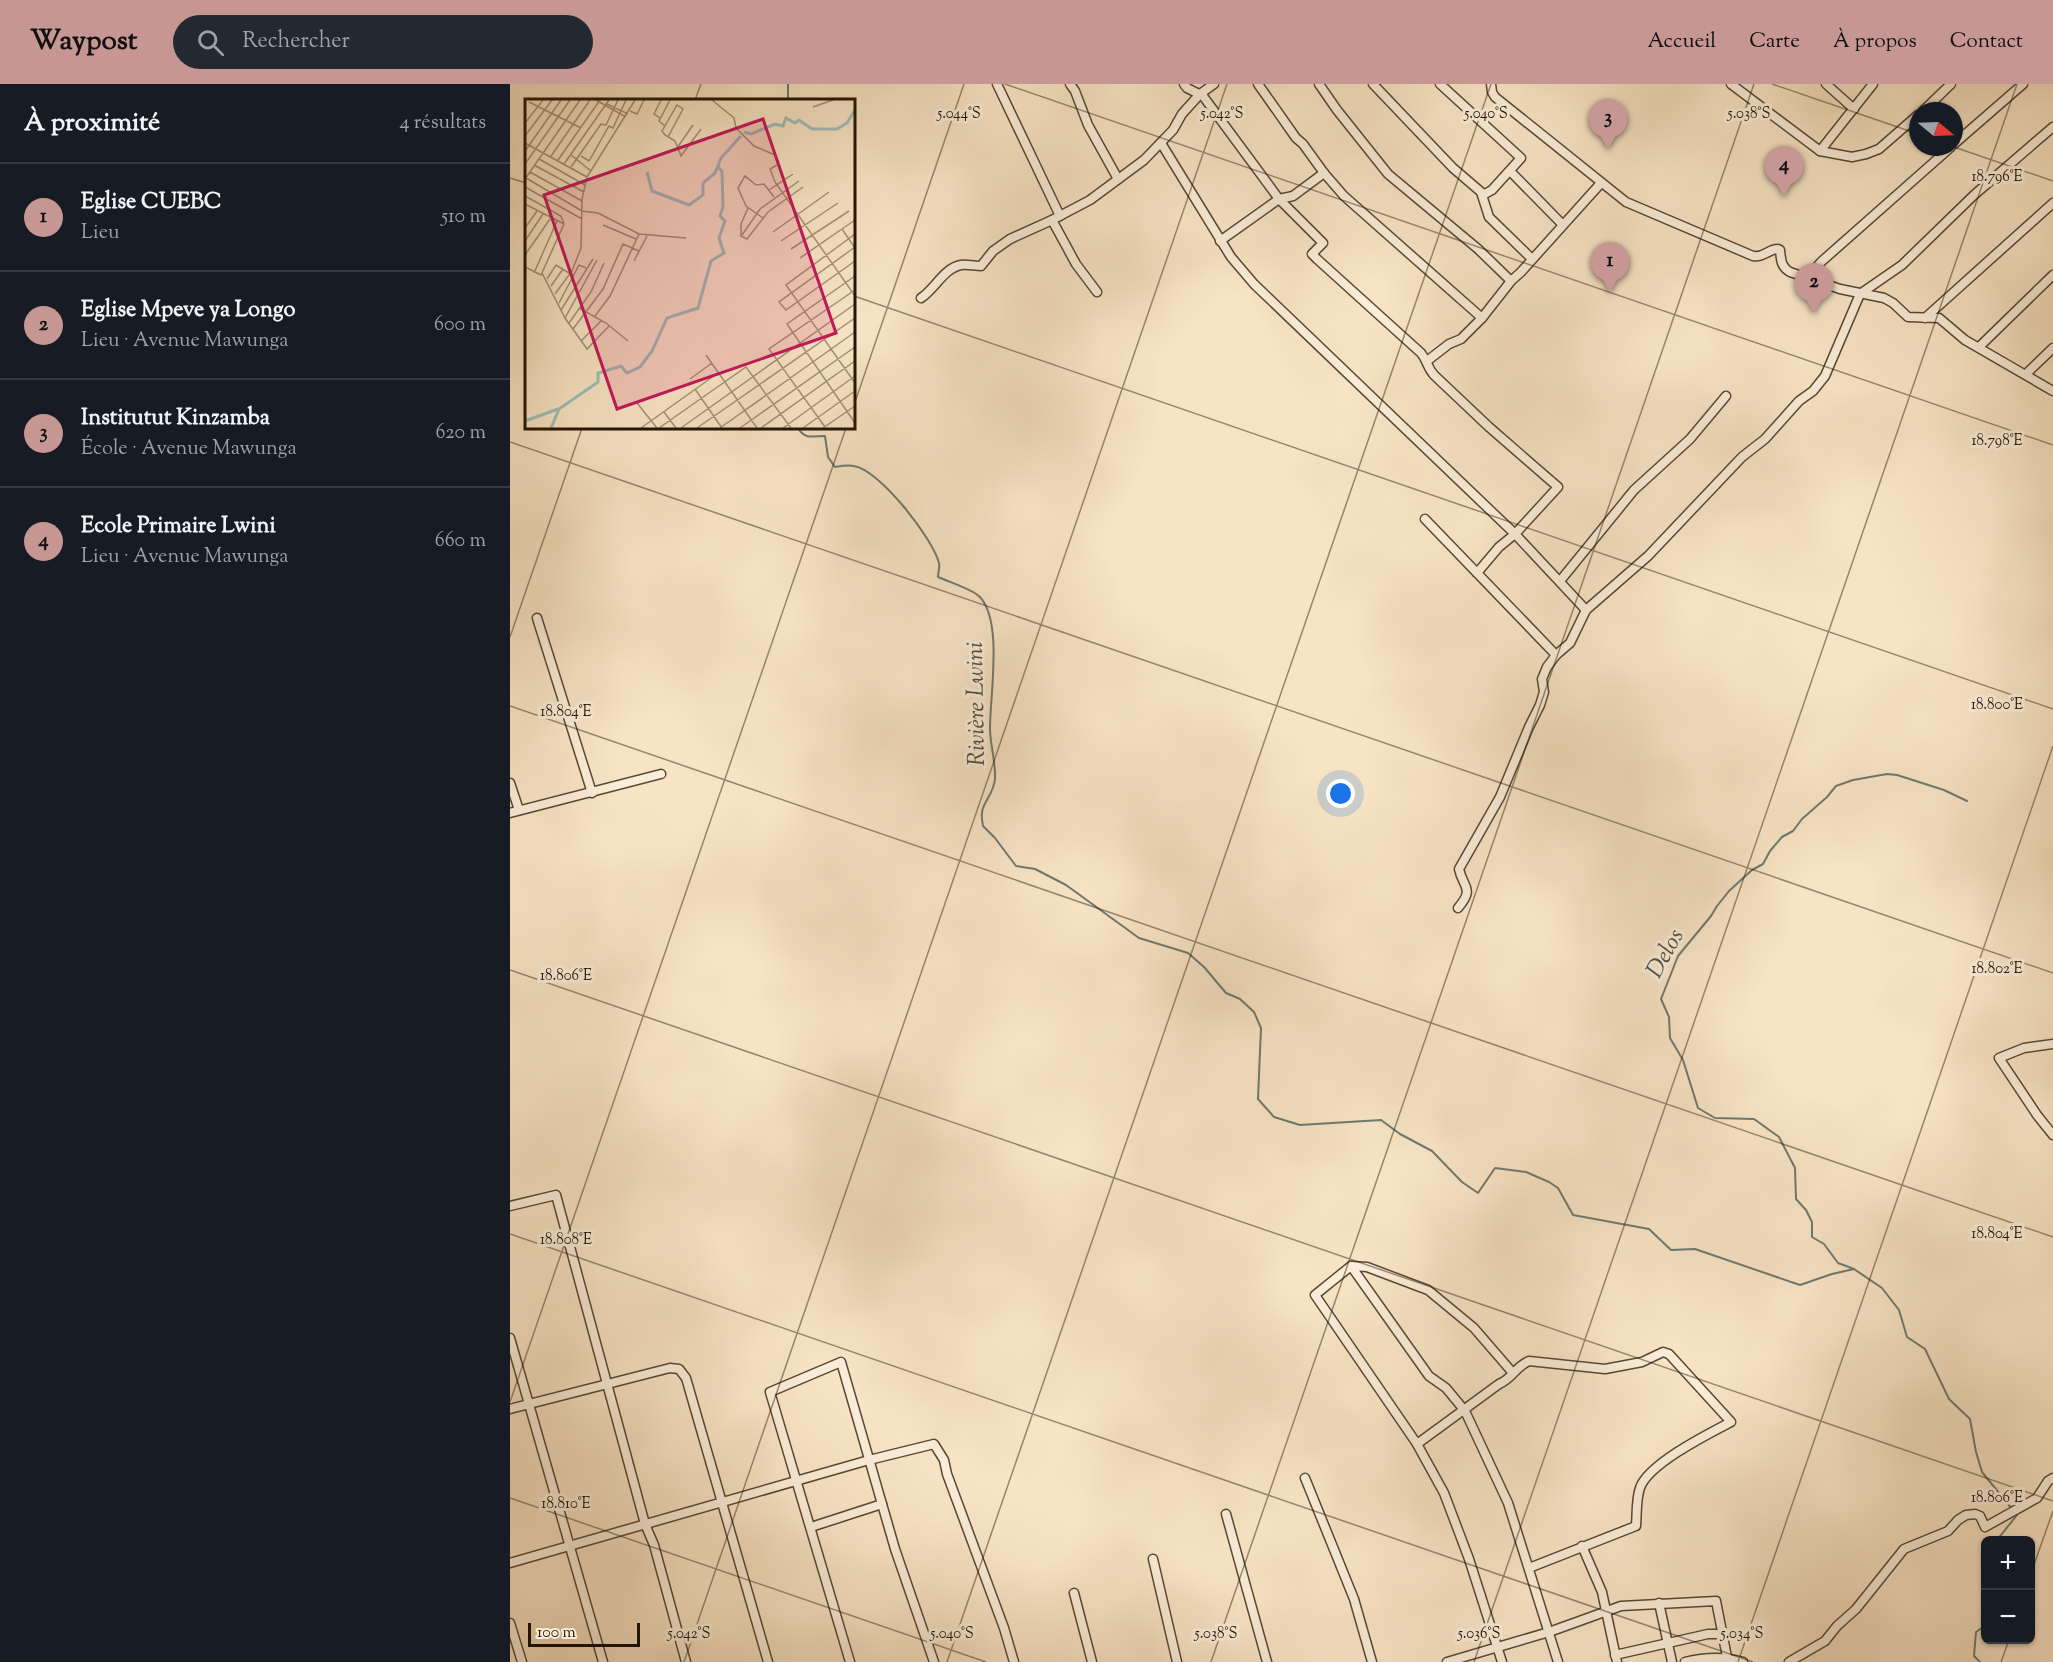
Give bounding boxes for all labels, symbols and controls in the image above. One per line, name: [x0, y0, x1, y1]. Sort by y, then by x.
search box: [173, 15, 593, 69]
text: Waypost: [30, 22, 137, 62]
icon: search: [194, 26, 227, 59]
text: Rechercher: [242, 26, 350, 58]
text: Accueil: [1648, 27, 1716, 57]
text: Carte: [1749, 27, 1800, 57]
text: À propos: [1833, 27, 1917, 57]
text: Contact: [1950, 27, 2023, 57]
inset map: [525, 99, 855, 429]
pin: 3: [1588, 100, 1628, 149]
north arrow: [1909, 102, 1963, 156]
text: 5.044°S: [936, 104, 981, 125]
text: 5.042°S: [1200, 104, 1243, 125]
text: 5.040°S: [1463, 104, 1508, 125]
text: 5.038°S: [1727, 104, 1770, 125]
text: À proximité: [24, 105, 160, 142]
text: 4 résultats: [400, 109, 486, 138]
pin: 4: [1764, 147, 1804, 196]
text: 18.796°E: [1971, 167, 2023, 188]
text: Eglise CUEBC: [81, 187, 222, 219]
text: 1: [40, 203, 47, 232]
text: 510 m: [441, 203, 486, 232]
text: Lieu: [81, 219, 119, 248]
pin: 1: [1590, 242, 1630, 292]
pin: 2: [1794, 264, 1834, 313]
text: Eglise Mpeve ya Longo: [81, 295, 295, 327]
text: 2: [39, 311, 48, 340]
text: 600 m: [434, 311, 486, 340]
text: Lieu · Avenue Mawunga: [81, 327, 289, 356]
text: Institutut Kinzamba: [81, 403, 270, 435]
text: 3: [39, 419, 48, 448]
text: 620 m: [436, 419, 486, 448]
text: 18.798°E: [1971, 431, 2023, 452]
text: École · Avenue Mawunga: [81, 435, 297, 464]
text: Ecole Primaire Lwini: [81, 511, 276, 543]
text: 4: [38, 527, 49, 556]
text: 660 m: [435, 527, 486, 556]
text: Lieu · Avenue Mawunga: [81, 543, 289, 572]
water label: Rivière Lwini: [959, 642, 995, 766]
text: 18.800°E: [1971, 695, 2023, 716]
text: 18.804°E: [540, 702, 592, 723]
your location: [1326, 779, 1355, 808]
water label: Delos: [1639, 923, 1693, 985]
text: 18.802°E: [1971, 959, 2023, 980]
text: 18.806°E: [540, 966, 592, 987]
text: 18.804°E: [1971, 1224, 2023, 1245]
text: 18.808°E: [540, 1230, 592, 1251]
text: 18.806°E: [1971, 1488, 2023, 1509]
text: 18.810°E: [541, 1494, 591, 1515]
map controls: [1981, 1536, 2035, 1644]
button: +: [1981, 1536, 2035, 1590]
button: −: [1981, 1590, 2035, 1644]
scale bar: [528, 1620, 640, 1648]
text: 100 m: [537, 1622, 576, 1645]
text: 5.042°S: [667, 1624, 710, 1645]
text: 5.040°S: [929, 1624, 974, 1645]
text: 5.038°S: [1194, 1624, 1237, 1645]
text: 5.036°S: [1457, 1624, 1500, 1645]
text: 5.034°S: [1720, 1624, 1763, 1645]

